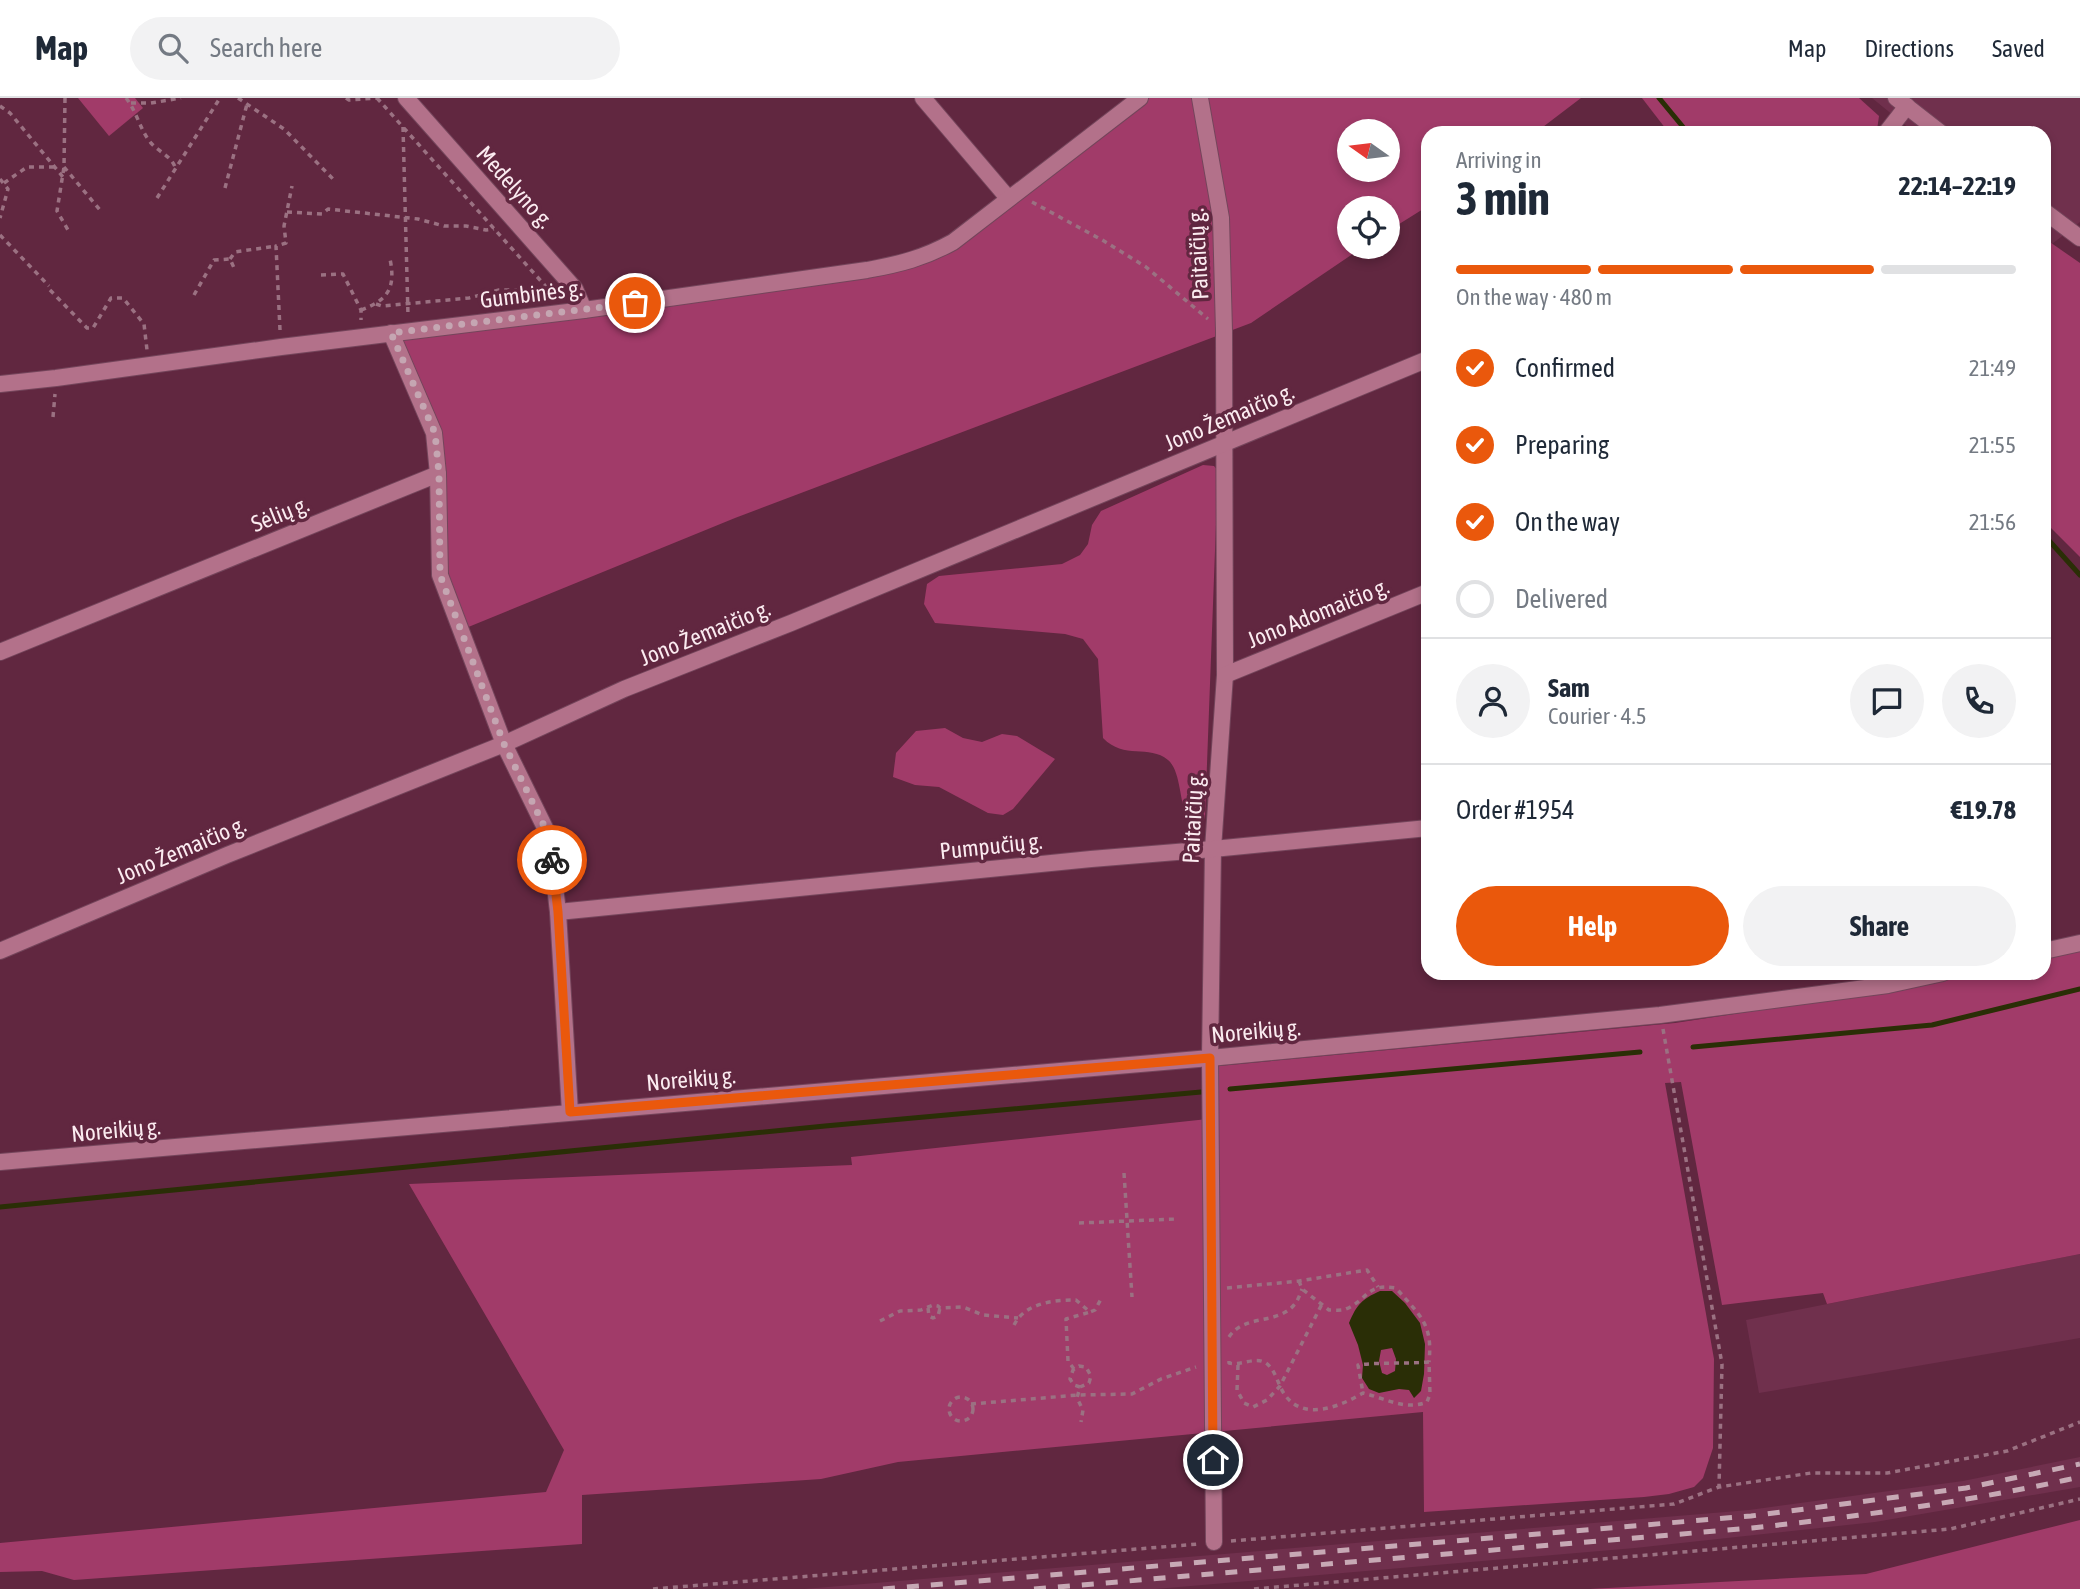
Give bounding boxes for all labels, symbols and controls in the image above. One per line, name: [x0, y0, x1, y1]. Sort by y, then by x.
search box: [130, 17, 620, 80]
text: Map: [35, 29, 88, 67]
icon: search: [154, 29, 192, 67]
text: Search here: [210, 33, 322, 63]
text: Map: [1788, 35, 1826, 62]
text: Directions: [1864, 35, 1954, 62]
text: Saved: [1992, 35, 2045, 62]
north arrow: [1337, 119, 1400, 182]
map controls: [1337, 119, 1400, 259]
street label: Medelyno g.: [471, 141, 559, 233]
text: Arriving in: [1456, 147, 1542, 173]
text: 22:14–22:19: [1899, 171, 2016, 201]
text: 3 min: [1456, 172, 1550, 225]
button: locate: [1337, 196, 1400, 259]
street label: Paitaičių g.: [1183, 208, 1213, 300]
pin: [605, 273, 665, 333]
street label: Gumbinės g.: [478, 275, 584, 313]
icon: bag: [616, 284, 654, 322]
text: On the way · 480 m: [1456, 284, 1612, 310]
icon: check: [1456, 349, 1494, 387]
text: Confirmed: [1515, 353, 1615, 383]
text: 21:49: [1969, 355, 2016, 381]
street label: Jono Žemaičio g.: [1160, 378, 1298, 456]
icon: check: [1456, 426, 1494, 464]
text: Preparing: [1515, 430, 1609, 460]
text: 21:55: [1969, 432, 2016, 458]
street label: Sėlių g.: [247, 491, 313, 537]
icon: check: [1456, 503, 1494, 541]
text: On the way: [1515, 507, 1620, 537]
text: 21:56: [1969, 509, 2016, 535]
street label: Jono Adomaičio g.: [1243, 573, 1393, 653]
text: Delivered: [1515, 584, 1608, 614]
street label: Jono Žemaičio g.: [636, 595, 774, 671]
button: person: [1456, 664, 1530, 738]
button: chat: [1850, 664, 1924, 738]
button: phone: [1942, 664, 2016, 738]
text: Sam: [1548, 673, 1590, 703]
text: Courier · 4.5: [1548, 703, 1647, 729]
street label: Paitaičių g.: [1178, 772, 1208, 864]
text: Order #1954: [1456, 795, 1575, 825]
text: €19.78: [1951, 795, 2016, 825]
street label: Jono Žemaičio g.: [112, 811, 250, 889]
courier: [517, 825, 587, 895]
street label: Pumpučių g.: [938, 828, 1044, 864]
icon: bike: [533, 841, 571, 879]
button: Help: [1456, 886, 1729, 966]
button: Share: [1743, 886, 2016, 966]
street label: Noreikių g.: [1210, 1014, 1302, 1048]
street label: Noreikių g.: [645, 1062, 737, 1096]
street label: Noreikių g.: [70, 1113, 162, 1147]
pin: [1183, 1430, 1243, 1490]
icon: home: [1194, 1441, 1232, 1479]

